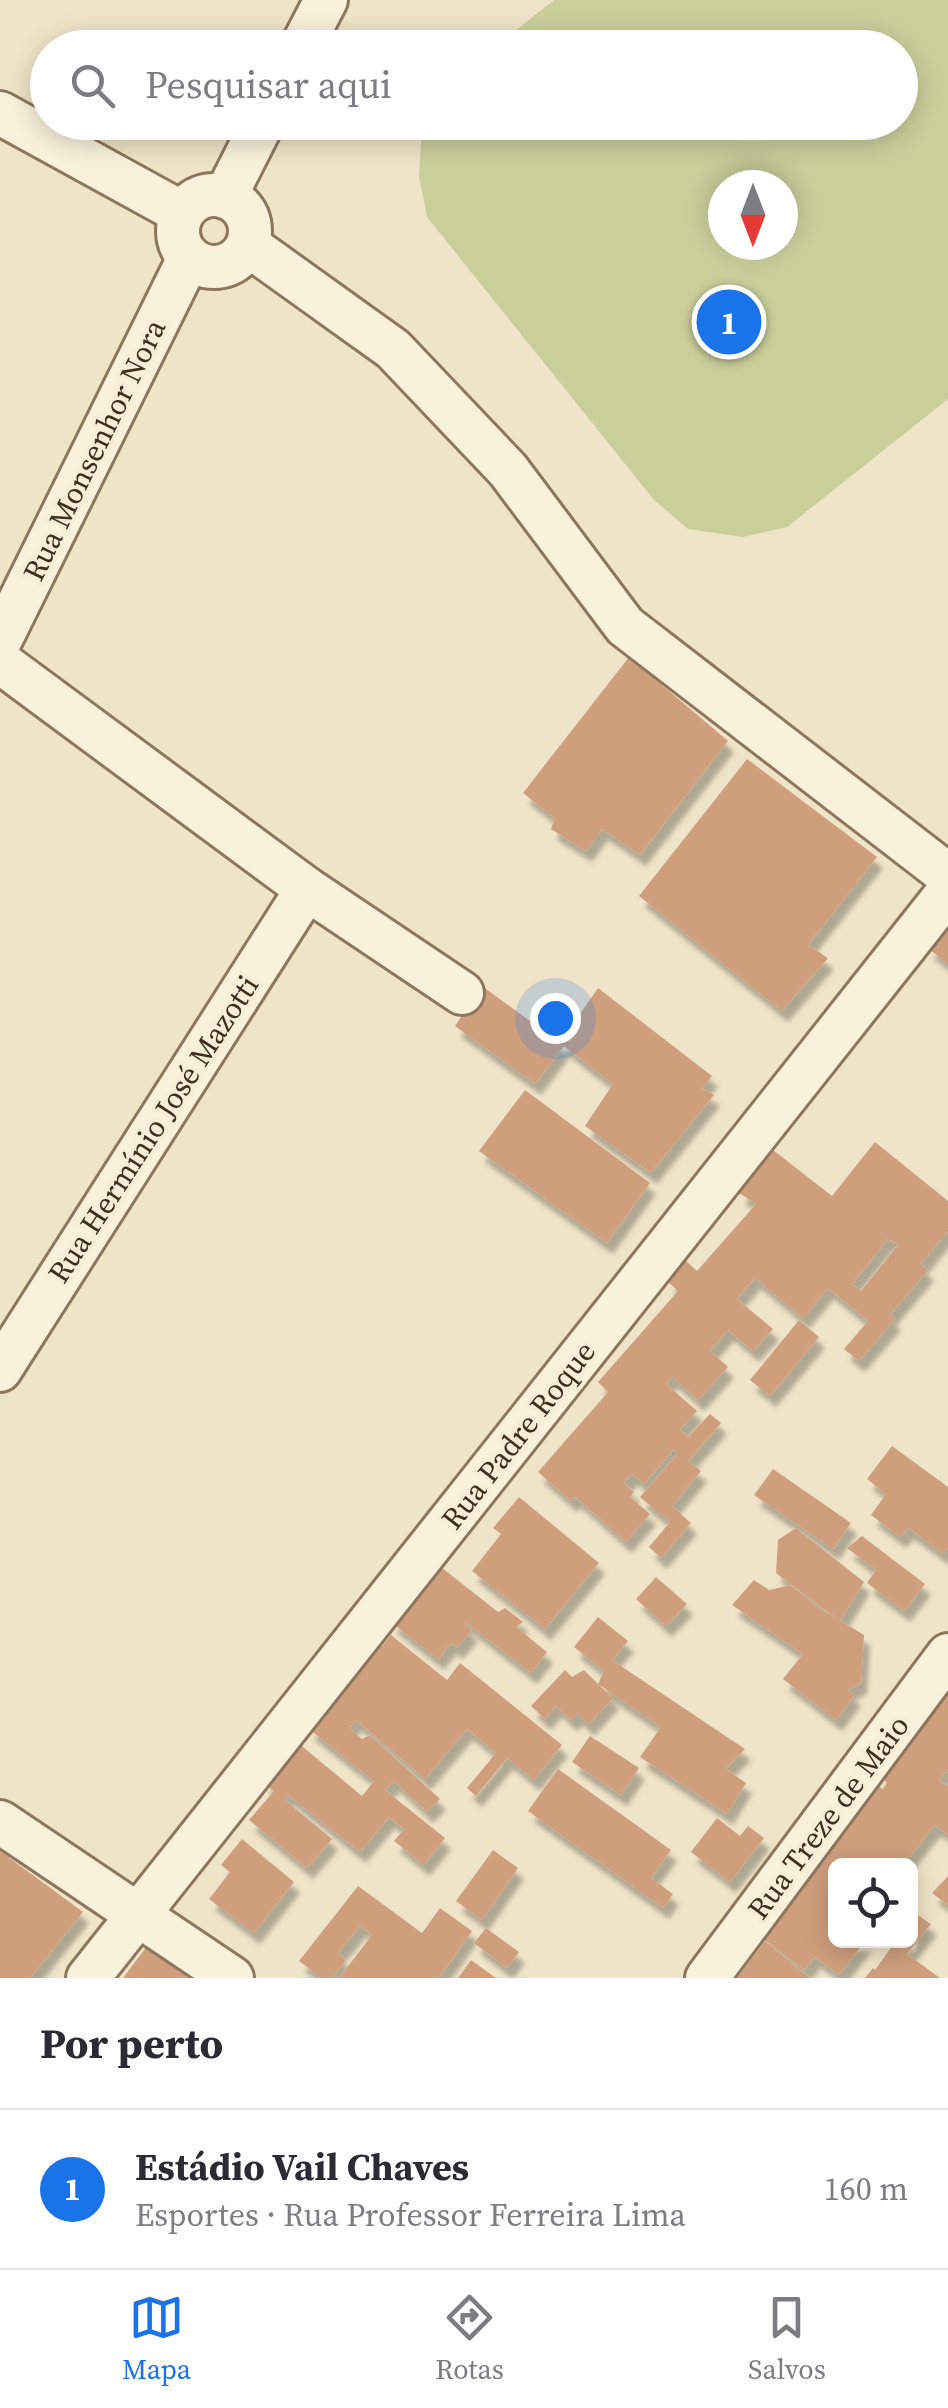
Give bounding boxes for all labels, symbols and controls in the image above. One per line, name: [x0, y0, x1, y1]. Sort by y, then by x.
search box: [30, 30, 918, 140]
icon: search: [65, 58, 120, 113]
text: Pesquisar aqui: [145, 59, 392, 111]
north arrow: [708, 170, 798, 260]
pin: 1: [696, 284, 762, 360]
street label: Rua Monsenhor Nora: [13, 312, 176, 588]
street label: Rua Hermínio José Mazotti: [38, 967, 268, 1291]
your location: [530, 993, 581, 1044]
street label: Rua Padre Roque: [432, 1332, 604, 1538]
street label: Rua Treze de Maio: [738, 1707, 918, 1927]
map controls: [828, 1858, 918, 1948]
button: locate: [828, 1858, 918, 1948]
text: Por perto: [40, 2014, 223, 2072]
text: Estádio Vail Chaves: [135, 2141, 469, 2193]
text: 1: [64, 2167, 81, 2211]
text: 160 m: [824, 2167, 908, 2211]
text: Esportes · Rua Professor Ferreira Lima: [135, 2193, 686, 2237]
tab: Mapa: [122, 2290, 191, 2388]
tab: Rotas: [435, 2290, 504, 2388]
tab: Salvos: [748, 2290, 826, 2388]

